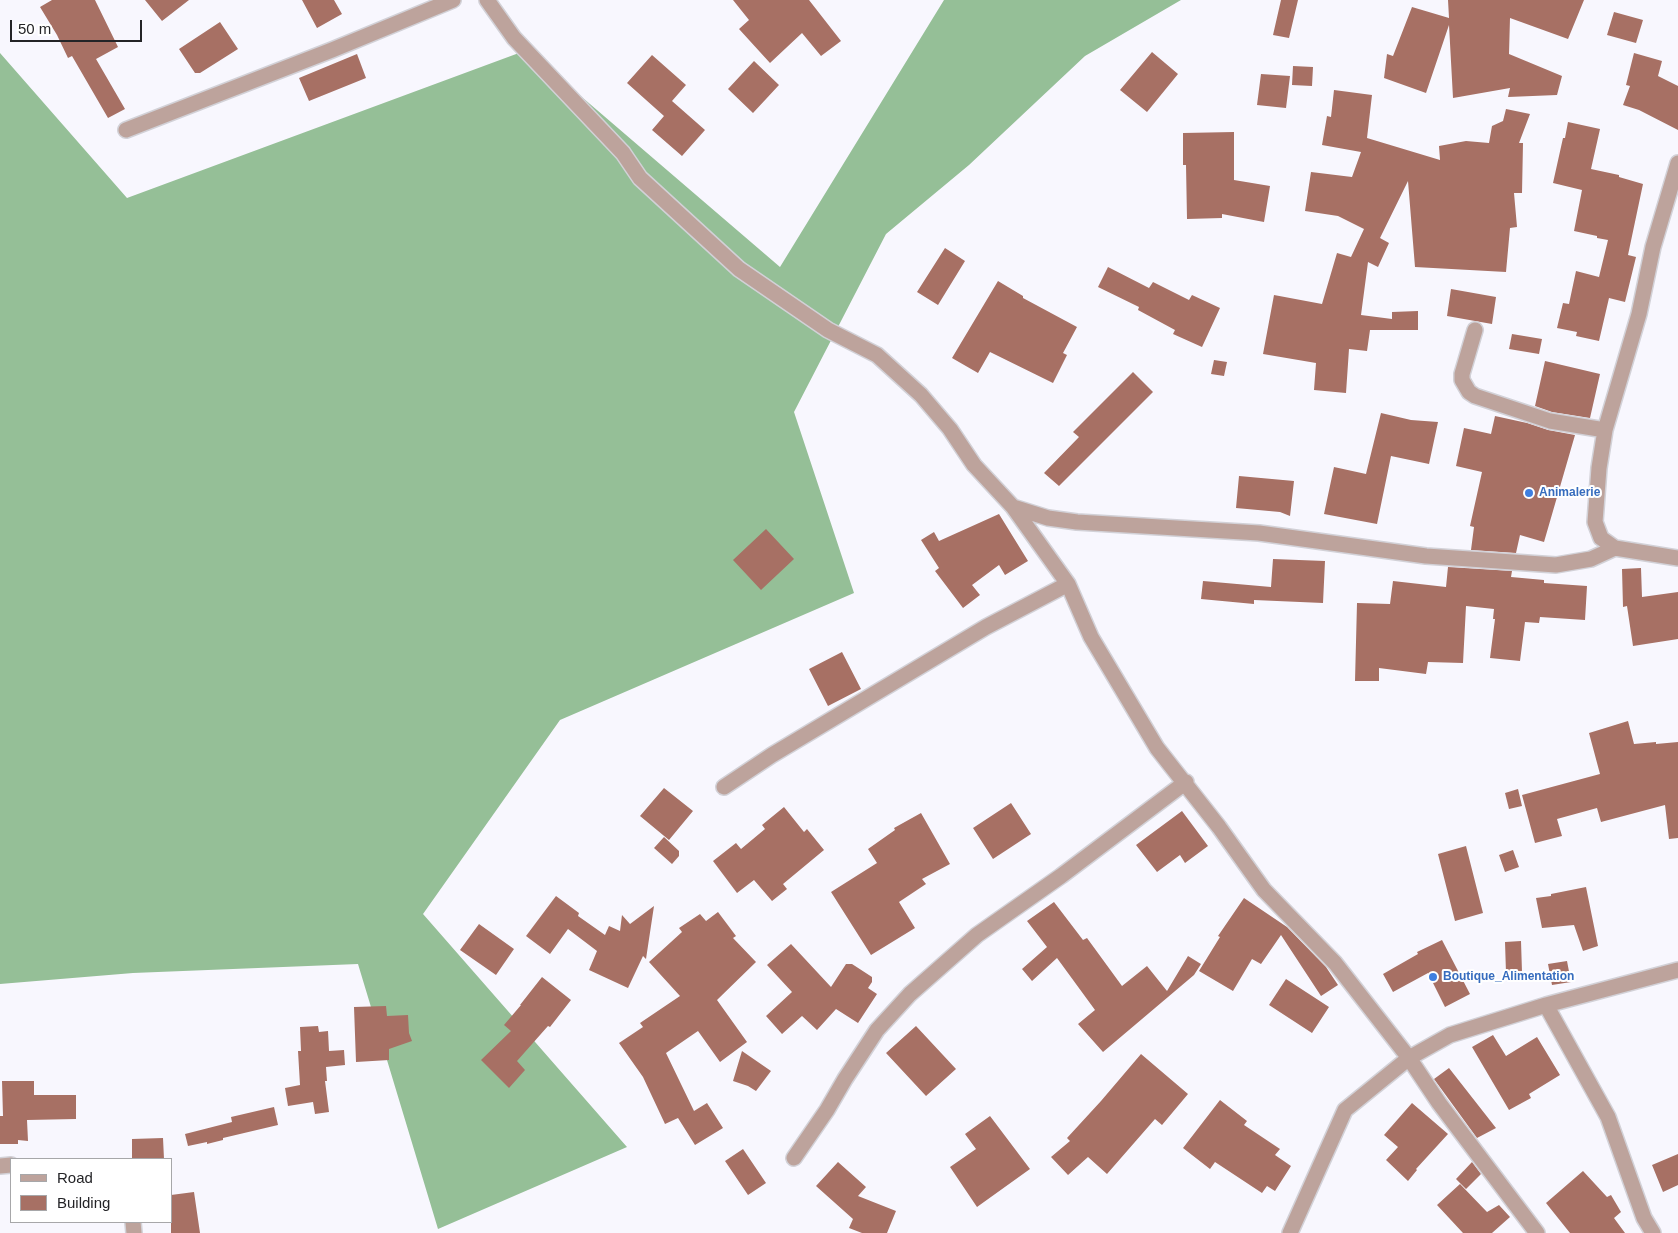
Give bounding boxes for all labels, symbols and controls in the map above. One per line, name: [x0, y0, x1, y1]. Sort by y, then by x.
scale bar: [12, 10, 145, 42]
text: 50 m: [18, 20, 51, 37]
place label: Animalerie: [1539, 486, 1600, 500]
marker: Animalerie: [1523, 487, 1535, 499]
place label: Boutique_Alimentation: [1443, 970, 1574, 984]
marker: Boutique_Alimentation: [1427, 971, 1439, 983]
legend: [10, 1158, 172, 1223]
text: Road: [57, 1169, 93, 1186]
text: Building: [57, 1194, 110, 1211]

